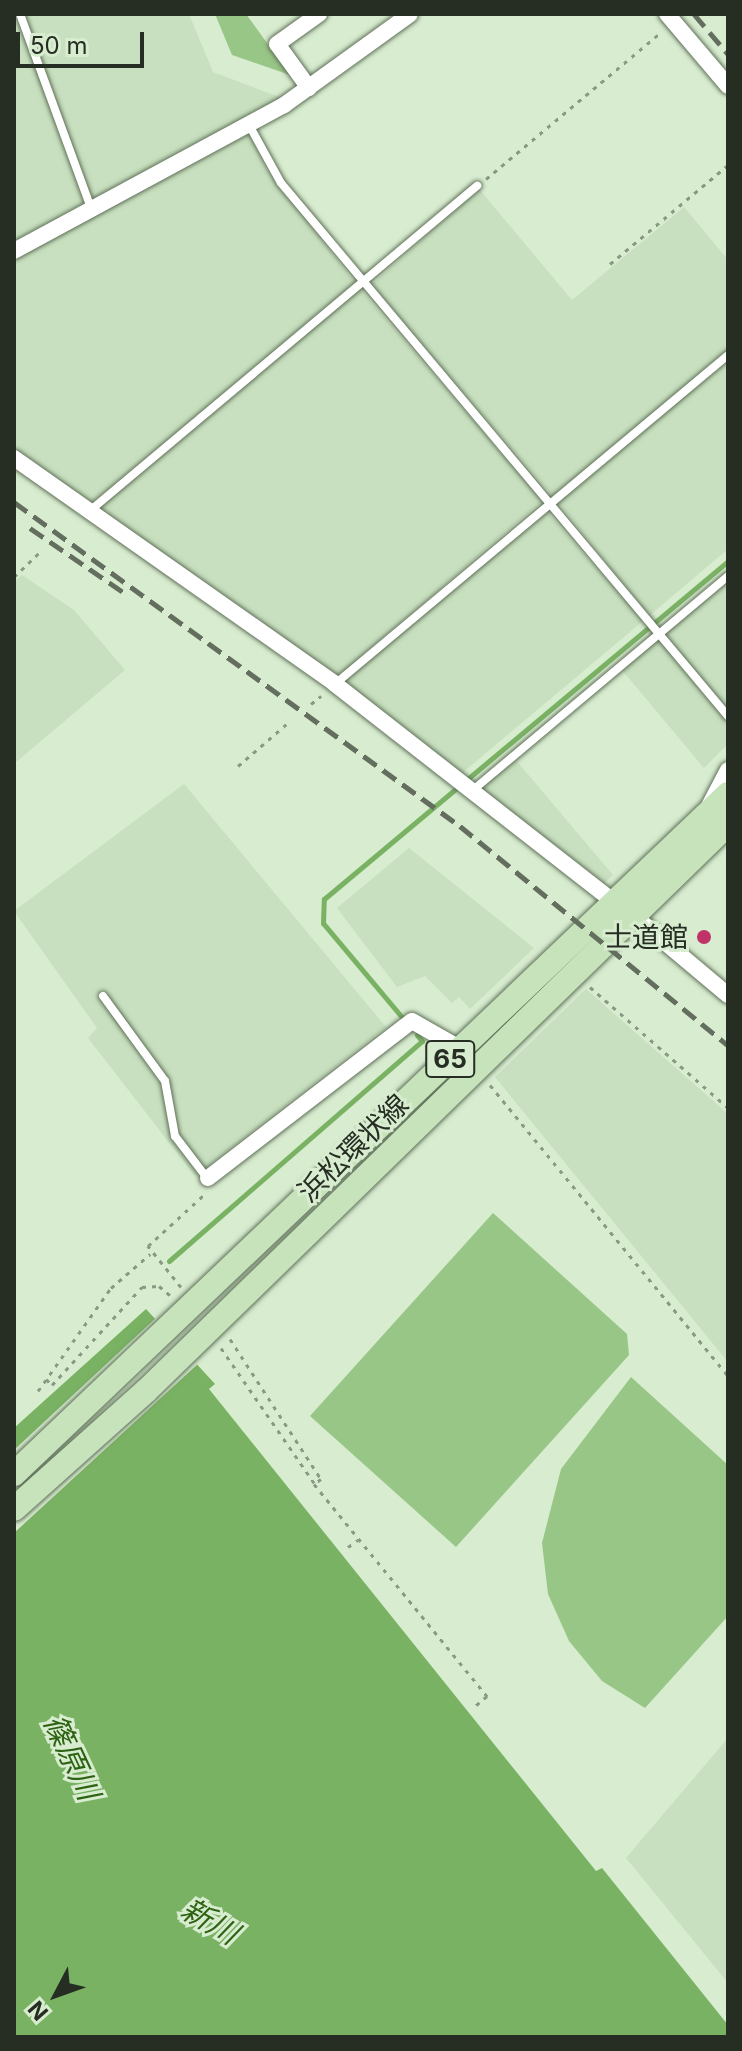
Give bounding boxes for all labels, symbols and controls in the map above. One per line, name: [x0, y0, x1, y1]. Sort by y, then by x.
scale bar: [20, 16, 148, 66]
text: 50 m: [30, 31, 88, 60]
place label: 士道館: [604, 920, 688, 954]
marker: 士道館: [695, 928, 713, 946]
road number: 65: [424, 1037, 476, 1081]
street label: 浜松環状線: [291, 1087, 415, 1209]
water label: 篠原川: [37, 1709, 107, 1805]
water label: 新川: [175, 1890, 245, 1952]
north arrow: [16, 1955, 96, 2035]
text: N: [23, 1996, 53, 2026]

